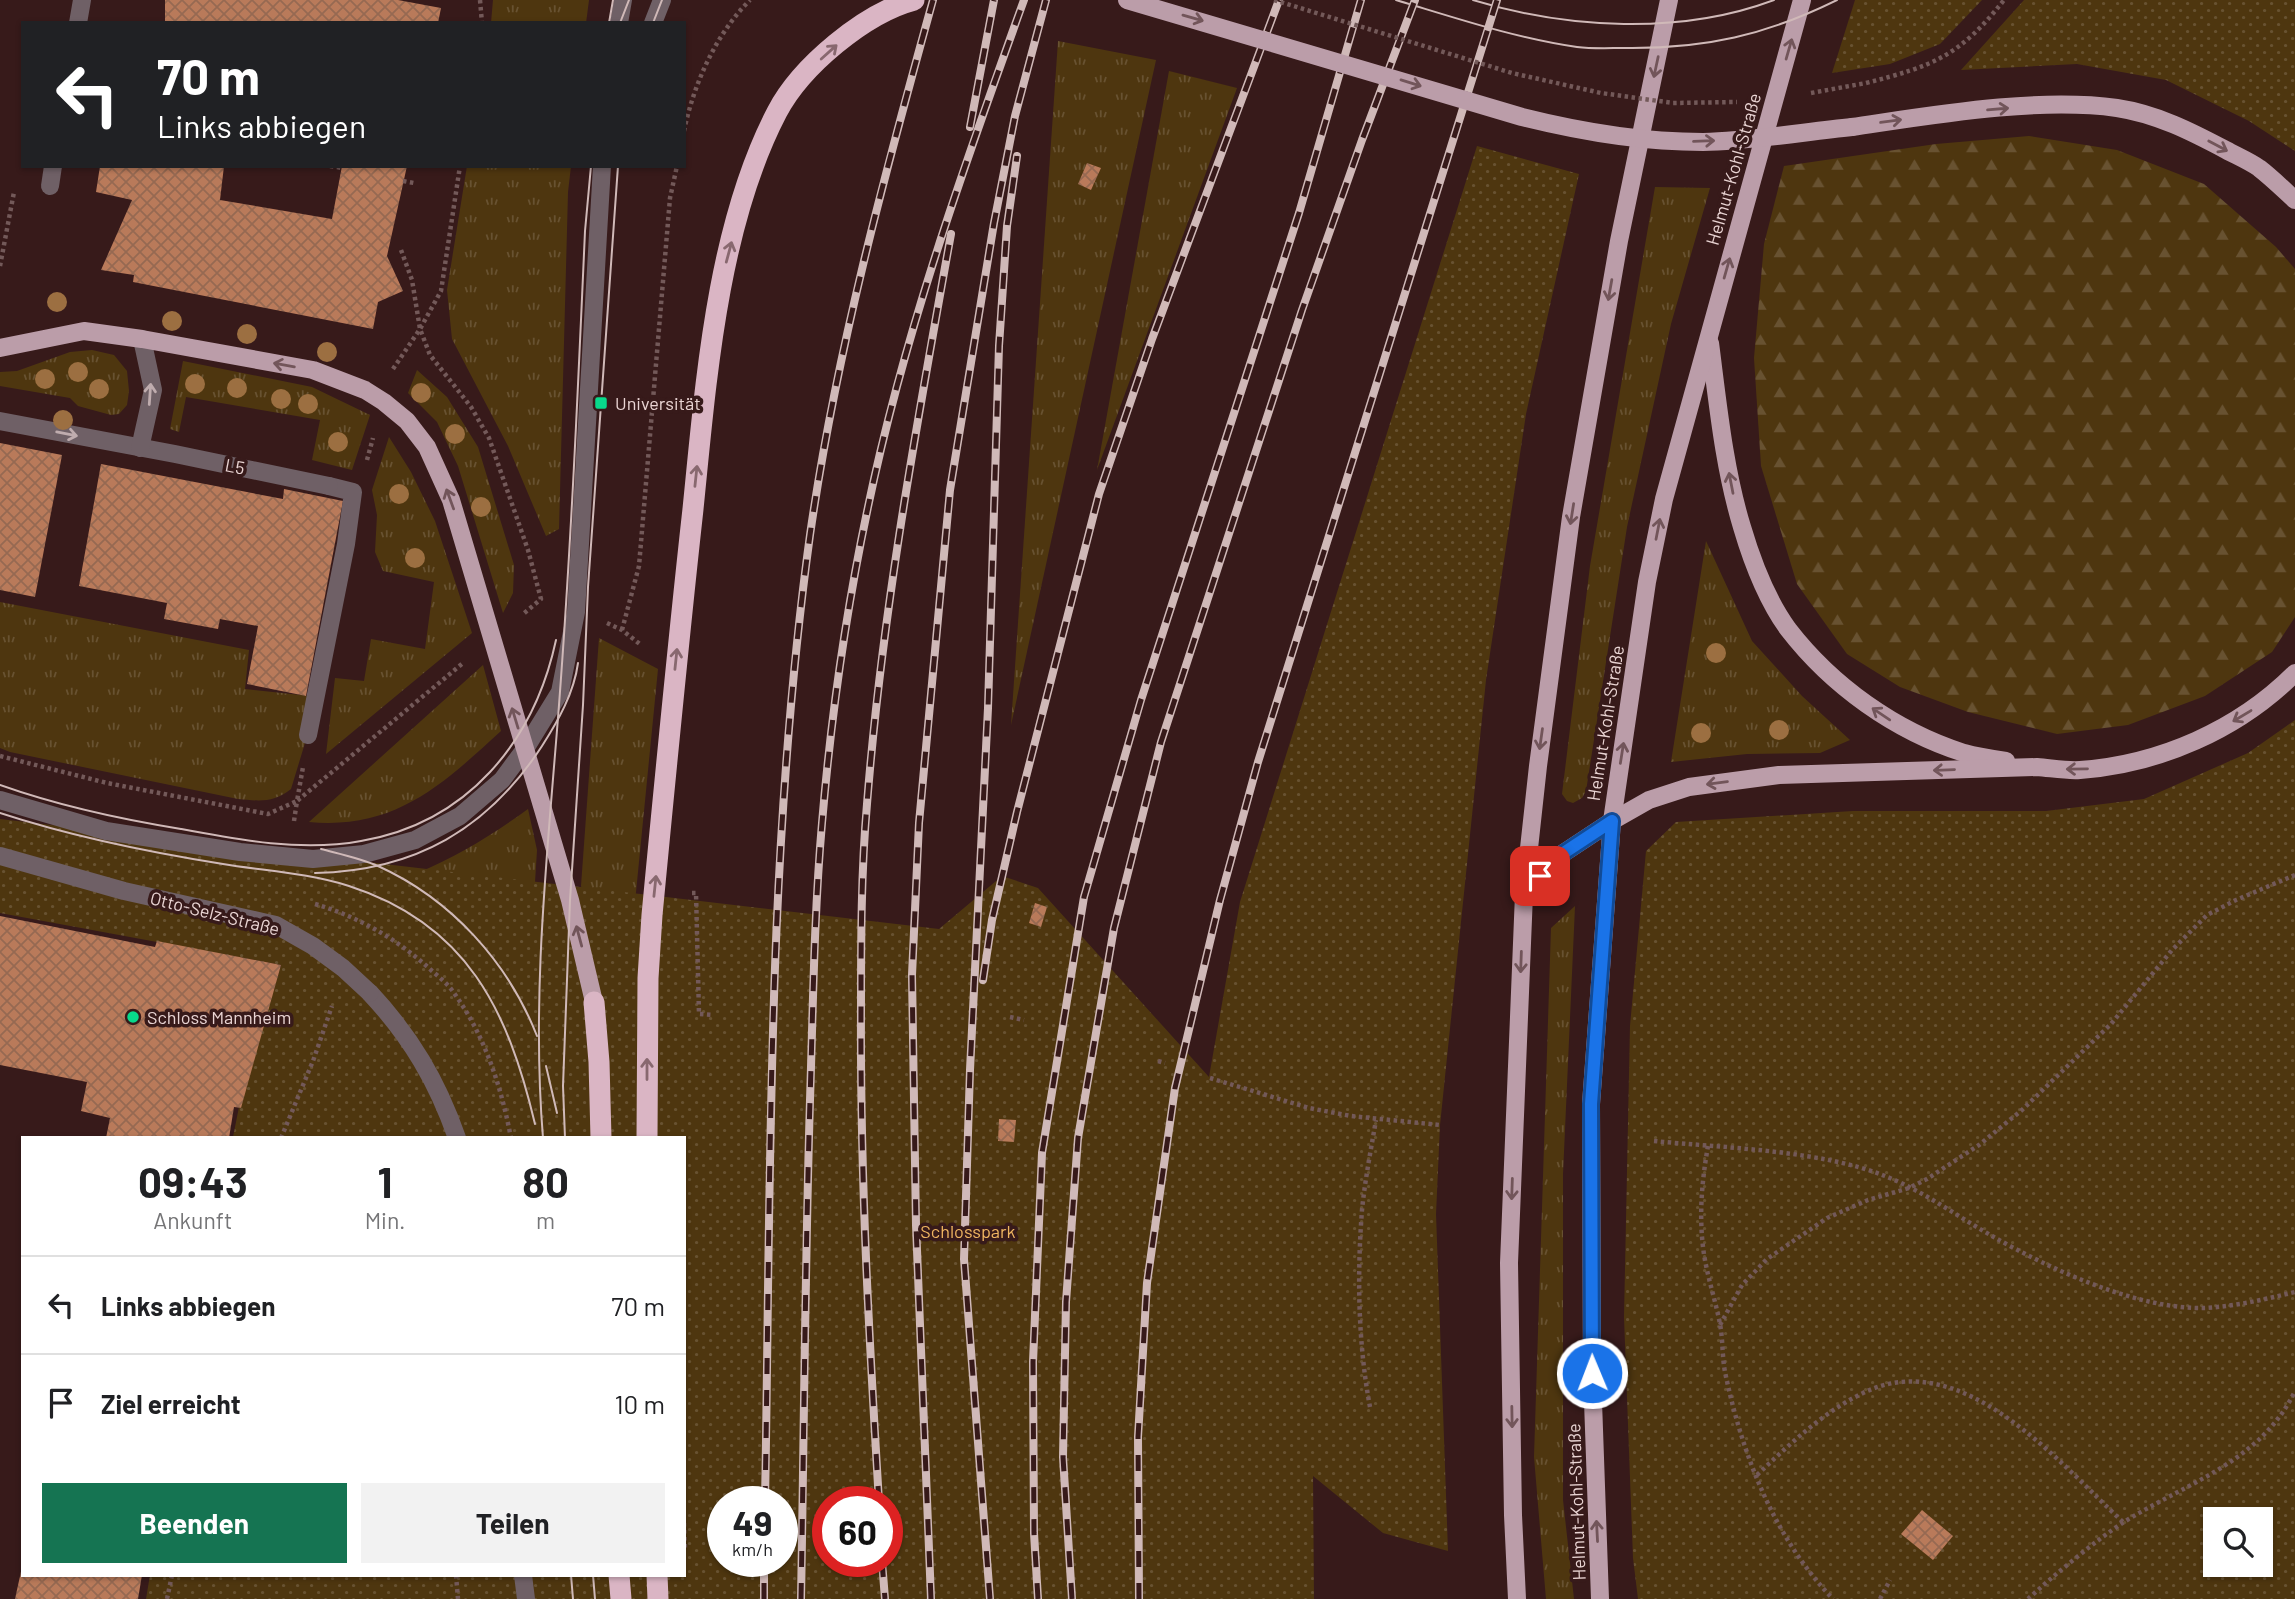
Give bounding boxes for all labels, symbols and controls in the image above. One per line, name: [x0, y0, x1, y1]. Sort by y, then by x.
one-way arrow: [1181, 13, 1203, 26]
one-way arrow: [1783, 38, 1796, 60]
one-way arrow: [820, 44, 838, 60]
text: 70 m: [157, 46, 260, 105]
icon: left: [42, 49, 133, 140]
one-way arrow: [1648, 55, 1662, 78]
one-way arrow: [1399, 78, 1421, 91]
street label: Helmut-Kohl-Straße: [1701, 90, 1765, 248]
one-way arrow: [1986, 102, 2009, 115]
text: Links abbiegen: [157, 106, 366, 144]
one-way arrow: [1879, 114, 1902, 127]
one-way arrow: [1693, 134, 1716, 148]
one-way arrow: [2207, 140, 2228, 153]
one-way arrow: [724, 241, 737, 263]
one-way arrow: [1722, 257, 1735, 279]
one-way arrow: [1603, 278, 1616, 301]
one-way arrow: [273, 358, 296, 371]
one-way arrow: [144, 382, 157, 405]
place label: Universität: [615, 392, 701, 414]
marker: Universität: [593, 395, 609, 411]
one-way arrow: [55, 428, 78, 442]
street label: L5: [223, 453, 247, 479]
one-way arrow: [690, 466, 703, 488]
one-way arrow: [1724, 472, 1737, 495]
one-way arrow: [443, 489, 456, 511]
one-way arrow: [1565, 502, 1578, 525]
one-way arrow: [1652, 518, 1666, 541]
street label: Helmut-Kohl-Straße: [1582, 644, 1628, 802]
one-way arrow: [670, 649, 683, 671]
one-way arrow: [507, 707, 520, 729]
one-way arrow: [1872, 707, 1891, 721]
one-way arrow: [2232, 710, 2253, 723]
one-way arrow: [1535, 728, 1548, 750]
one-way arrow: [1616, 742, 1629, 765]
one-way arrow: [2066, 762, 2089, 776]
one-way arrow: [1933, 764, 1956, 777]
one-way arrow: [1706, 776, 1729, 789]
pin: [1510, 846, 1570, 906]
icon: arrive: [1521, 857, 1559, 895]
one-way arrow: [648, 875, 661, 898]
street label: Otto-Selz-Straße: [148, 886, 282, 940]
one-way arrow: [572, 925, 585, 948]
one-way arrow: [1514, 950, 1527, 973]
place label: Schloss Mannheim: [147, 1006, 291, 1028]
marker: Schloss Mannheim: [125, 1009, 141, 1025]
one-way arrow: [640, 1058, 654, 1081]
text: 09:43: [138, 1156, 248, 1206]
text: 1: [378, 1156, 392, 1206]
text: 80: [522, 1156, 569, 1206]
one-way arrow: [1505, 1178, 1518, 1201]
text: Ankunft: [153, 1206, 232, 1234]
text: Min.: [365, 1206, 405, 1234]
text: m: [536, 1206, 555, 1234]
park label: Schlosspark: [920, 1220, 1016, 1242]
icon: left: [42, 1286, 80, 1324]
text: Links abbiegen: [101, 1290, 275, 1321]
text: 70 m: [611, 1290, 665, 1321]
position arrow: [1555, 1336, 1629, 1410]
icon: arrive: [42, 1384, 80, 1422]
text: Ziel erreicht: [101, 1388, 241, 1419]
text: 10 m: [615, 1388, 665, 1419]
one-way arrow: [1505, 1405, 1518, 1428]
street label: Helmut-Kohl-Straße: [1562, 1423, 1590, 1581]
button: Beenden: [42, 1483, 347, 1563]
button: Teilen: [361, 1483, 665, 1563]
speed limit sign: 60: [812, 1486, 903, 1577]
text: 49: [733, 1501, 772, 1543]
map controls: [2203, 1507, 2273, 1577]
button: search: [2203, 1507, 2273, 1577]
one-way arrow: [1590, 1520, 1603, 1543]
text: km/h: [732, 1538, 773, 1560]

